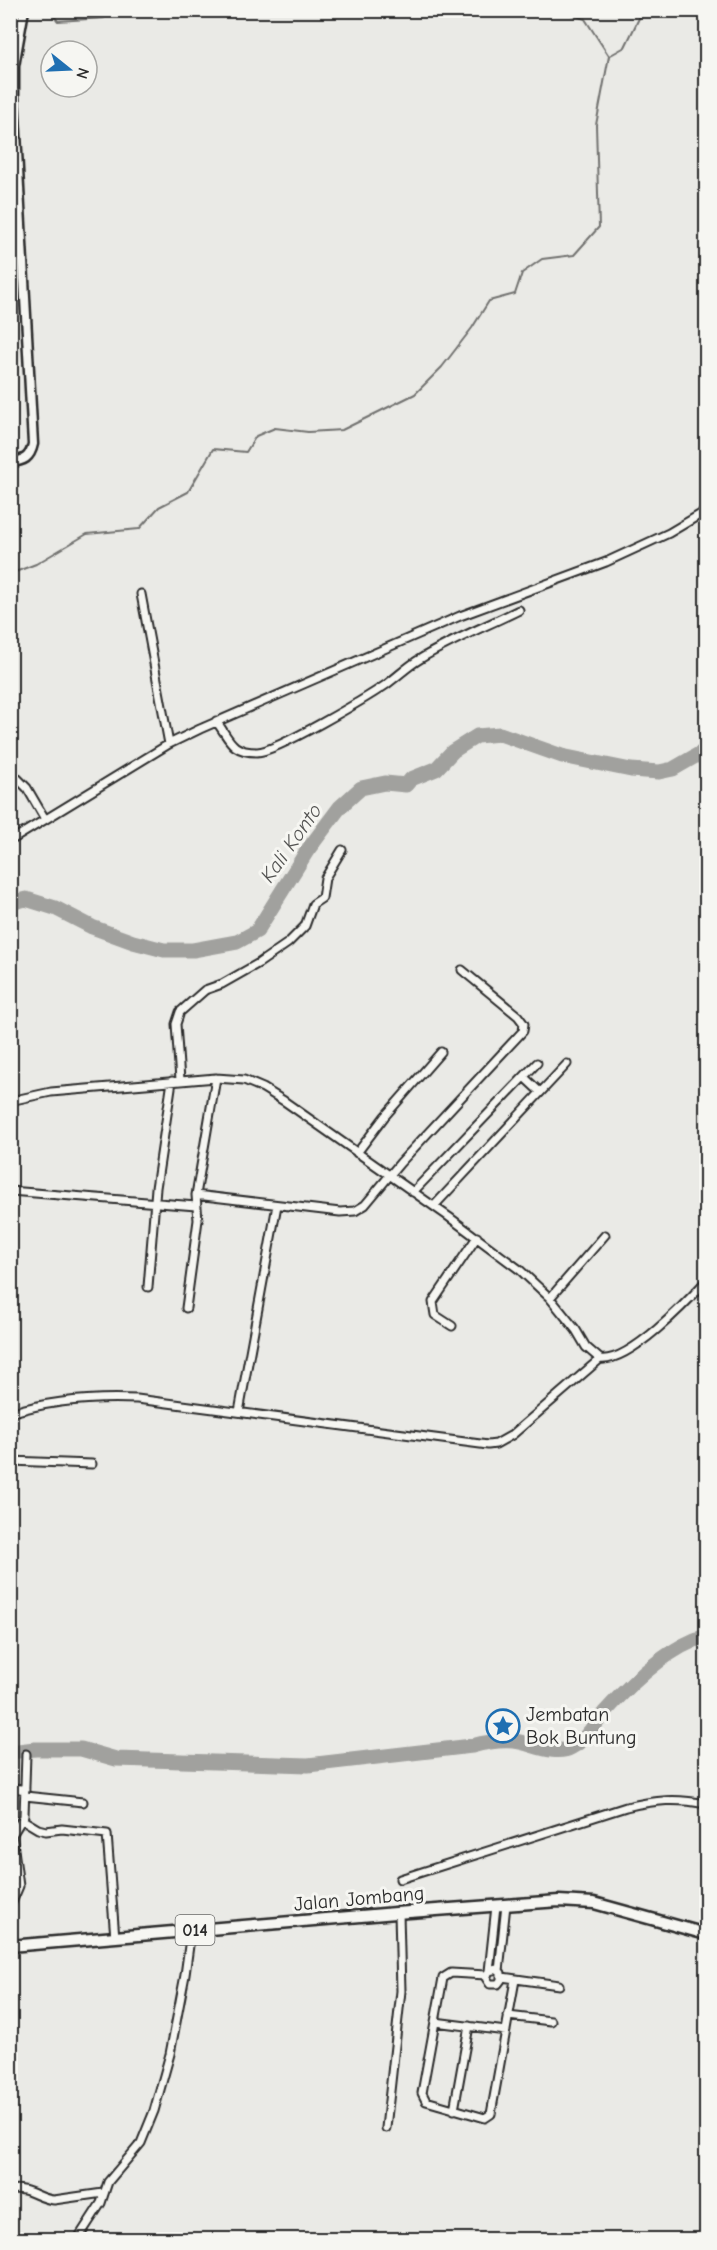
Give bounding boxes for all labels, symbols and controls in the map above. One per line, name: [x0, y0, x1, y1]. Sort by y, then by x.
north arrow: [39, 39, 99, 99]
text: N: [72, 66, 92, 81]
water label: Kali Konto: [255, 799, 327, 887]
place label: Jembatan Bok Buntung: [526, 1703, 637, 1749]
place icon: Jembatan Bok Buntung: [485, 1708, 521, 1744]
street label: Jalan Jombang: [293, 1881, 425, 1916]
road number: 014: [176, 1915, 214, 1945]

